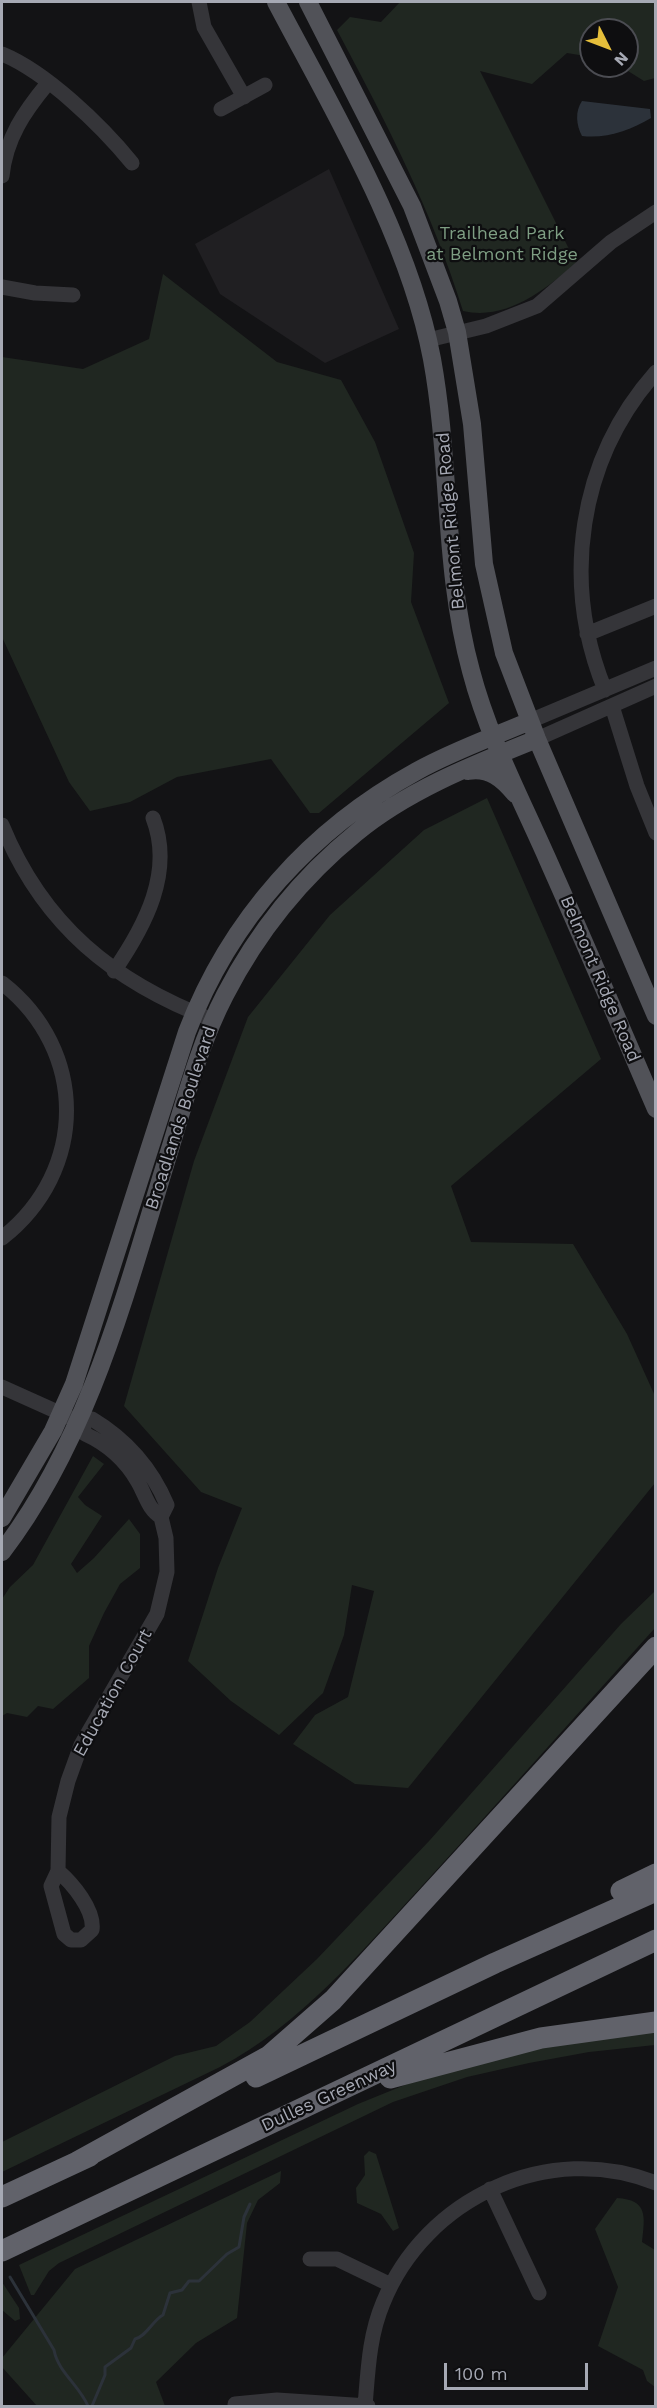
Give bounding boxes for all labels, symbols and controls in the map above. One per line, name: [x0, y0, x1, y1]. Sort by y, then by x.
north arrow: [579, 18, 639, 78]
text: N: [610, 48, 632, 70]
park label: Trailhead Park at Belmont Ridge: [426, 223, 578, 266]
street label: Belmont Ridge Road: [432, 431, 470, 611]
street label: Belmont Ridge Road: [555, 893, 645, 1065]
street label: Broadlands Boulevard: [141, 1023, 221, 1213]
street label: Education Court: [69, 1625, 157, 1761]
street label: Dulles Greenway: [258, 2055, 400, 2137]
scale bar: [447, 2351, 591, 2389]
text: 100 m: [455, 2363, 508, 2384]

